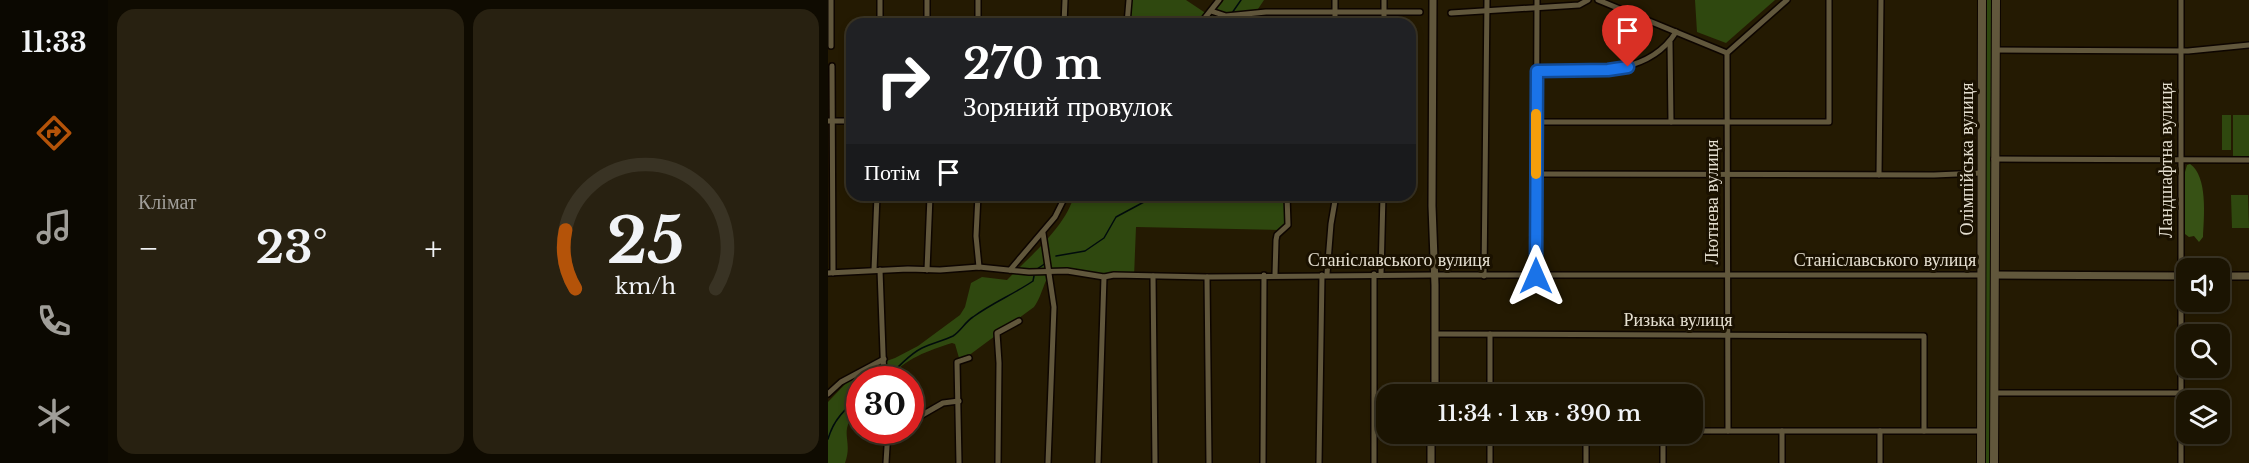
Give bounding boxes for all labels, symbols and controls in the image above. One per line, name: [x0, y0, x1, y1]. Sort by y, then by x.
pin: [1602, 5, 1653, 67]
icon: arrive: [1611, 14, 1644, 47]
text: 11:33: [21, 26, 87, 59]
text: 270 m: [963, 38, 1101, 90]
icon: right: [864, 42, 942, 120]
street label: Олімпійська вулиця: [1956, 82, 1978, 236]
street label: Ландшафтна вулиця: [2155, 82, 2177, 238]
text: Зоряний провулок: [963, 90, 1173, 123]
icon: directions: [33, 112, 75, 154]
street label: Лютнева вулиця: [1701, 140, 1723, 264]
icon: arrive: [932, 156, 965, 189]
text: Потім: [864, 159, 920, 186]
text: Клімат: [138, 190, 197, 214]
text: 25: [607, 202, 685, 280]
icon: music: [33, 206, 75, 248]
text: 23°: [255, 219, 328, 275]
text: −: [138, 228, 159, 269]
text: +: [424, 228, 443, 269]
position arrow: [1504, 244, 1568, 308]
street label: Станіславського вулиця: [1308, 249, 1490, 271]
street label: Станіславського вулиця: [1794, 249, 1976, 271]
map controls: [2176, 258, 2230, 444]
button: sound: [2176, 258, 2230, 312]
text: km/h: [615, 273, 676, 300]
icon: phone: [33, 300, 75, 342]
street label: Ризька вулиця: [1623, 309, 1733, 331]
button: search: [2176, 324, 2230, 378]
speed limit sign: 30: [846, 366, 924, 444]
button: layers: [2176, 390, 2230, 444]
icon: climate: [33, 395, 75, 437]
text: 11:34 · 1 хв · 390 m: [1438, 400, 1641, 427]

